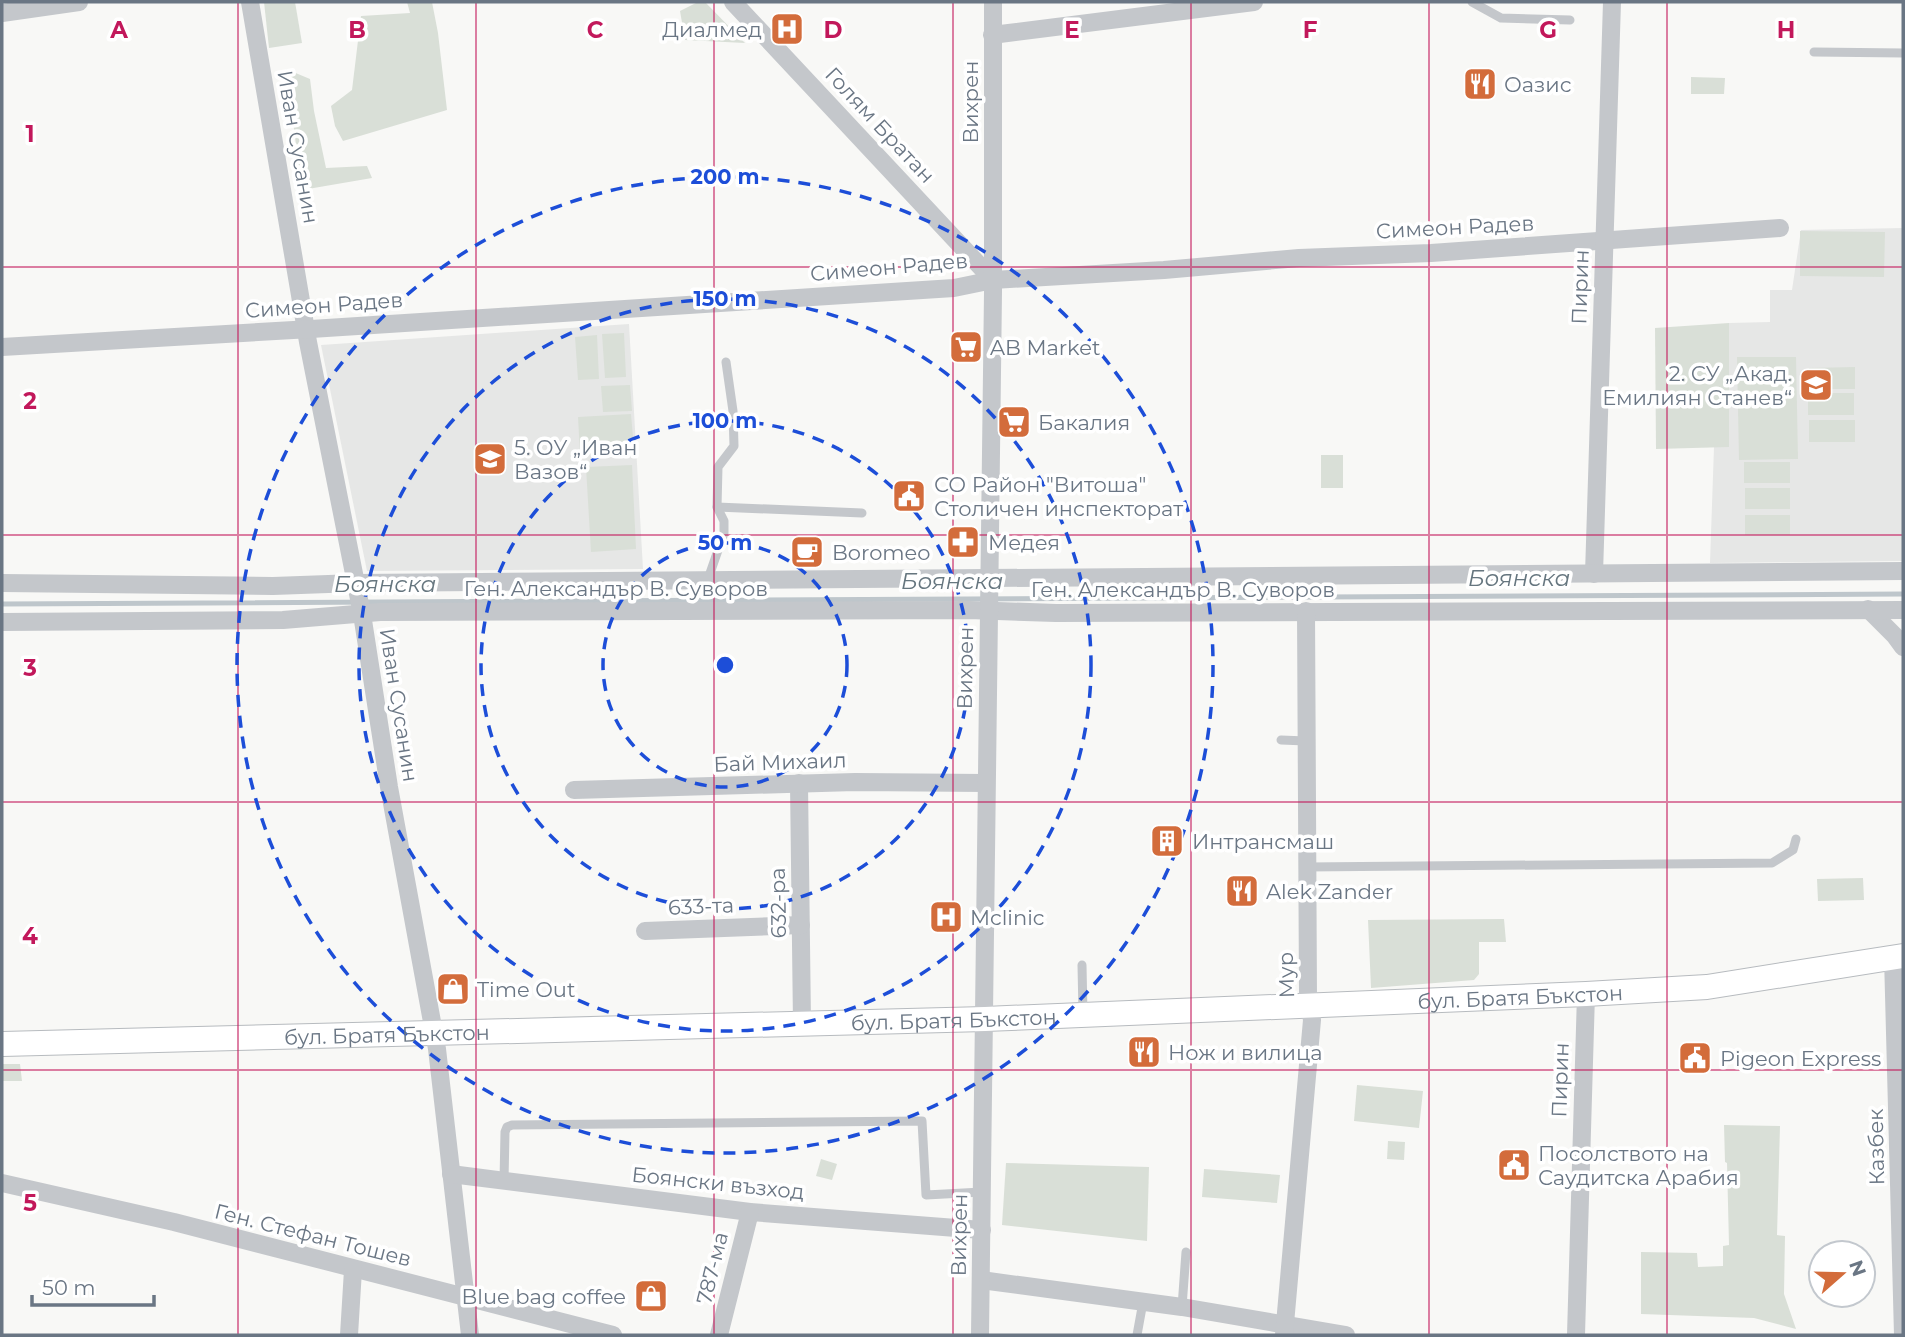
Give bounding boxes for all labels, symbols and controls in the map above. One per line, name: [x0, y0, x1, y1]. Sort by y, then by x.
hospital icon: Диалмед: [768, 10, 806, 48]
text: A: [109, 16, 128, 44]
text: B: [348, 16, 366, 44]
text: C: [587, 16, 604, 44]
text: D: [824, 16, 843, 44]
text: E: [1064, 16, 1080, 44]
text: F: [1303, 16, 1318, 44]
text: G: [1539, 16, 1557, 44]
text: H: [1777, 16, 1795, 44]
place label: Диалмед: [662, 17, 762, 42]
street label: Вихрен: [958, 61, 983, 143]
street label: Голям Братан: [820, 62, 940, 188]
restaurant icon: Оазис: [1461, 65, 1499, 103]
street label: Иван Сусанин: [272, 68, 324, 226]
place label: Оазис: [1504, 72, 1572, 97]
text: 1: [25, 120, 35, 148]
text: 200 m: [691, 164, 759, 189]
street label: Симеон Радев: [1375, 210, 1535, 244]
street label: Симеон Радев: [809, 248, 969, 286]
street label: Пирин: [1566, 249, 1594, 325]
text: 150 m: [694, 286, 756, 311]
street label: Симеон Радев: [244, 287, 404, 323]
supermarket icon: AB Market: [947, 328, 985, 366]
place label: AB Market: [990, 335, 1100, 360]
place label: 2. СУ „Акад. Емилиян Станев“: [1602, 361, 1792, 410]
school or university icon: 2. СУ „Акад. Емилиян Станев“: [1797, 366, 1835, 404]
text: 2: [23, 387, 37, 415]
supermarket icon: Бакалия: [995, 403, 1033, 441]
text: 100 m: [693, 408, 757, 433]
place label: Бакалия: [1038, 410, 1130, 435]
place label: 5. ОУ „Иван Вазов“: [514, 435, 637, 484]
school or university icon: 5. ОУ „Иван Вазов“: [471, 440, 509, 478]
place label: СО Район "Витоша" Столичен инспекторат: [934, 472, 1183, 521]
public building icon: СО Район "Витоша" Столичен инспекторат: [890, 477, 928, 515]
pharmacy icon: Медея: [944, 523, 982, 561]
text: 50 m: [698, 530, 752, 555]
place label: Медея: [988, 530, 1060, 555]
cafe icon: Boromeo: [788, 533, 826, 571]
place label: Boromeo: [832, 540, 930, 565]
water label: Боянска: [1468, 564, 1570, 592]
water label: Боянска: [901, 567, 1003, 595]
water label: Боянска: [334, 570, 436, 598]
street label: Ген. Александър В. Суворов: [464, 576, 768, 601]
street label: Ген. Александър В. Суворов: [1031, 577, 1335, 602]
street label: Иван Сусанин: [375, 626, 423, 784]
street label: Вихрен: [952, 626, 978, 710]
centre of rings: [713, 653, 737, 677]
text: 3: [22, 654, 37, 682]
street label: Бай Михаил: [713, 747, 847, 777]
building icon: Интрансмаш: [1148, 822, 1186, 860]
place label: Интрансмаш: [1192, 829, 1334, 854]
street label: 632-ра: [765, 867, 791, 939]
restaurant icon: Alek Zander: [1223, 872, 1261, 910]
place label: Alek Zander: [1266, 879, 1393, 904]
street label: 633-та: [668, 892, 734, 920]
hospital icon: Mclinic: [927, 898, 965, 936]
place label: Mclinic: [970, 905, 1045, 930]
text: 4: [22, 922, 38, 950]
street label: Мур: [1273, 951, 1299, 999]
shop icon: Time Out: [434, 970, 472, 1008]
place label: Time Out: [477, 977, 575, 1002]
street label: бул. Братя Бъкстон: [1417, 979, 1624, 1014]
street label: бул. Братя Бъкстон: [850, 1004, 1057, 1035]
street label: бул. Братя Бъкстон: [284, 1019, 490, 1049]
restaurant icon: Нож и вилица: [1125, 1033, 1163, 1071]
public building icon: Pigeon Express: [1676, 1039, 1714, 1077]
place label: Нож и вилица: [1168, 1040, 1323, 1065]
street label: Пирин: [1546, 1042, 1574, 1118]
place label: Pigeon Express: [1720, 1046, 1881, 1071]
street label: Казбек: [1863, 1108, 1889, 1186]
place label: Посолството на Саудитска Арабия: [1538, 1141, 1739, 1190]
public building icon: Посолството на Саудитска Арабия: [1495, 1146, 1533, 1184]
street label: Боянски възход: [630, 1161, 806, 1205]
text: 5: [23, 1189, 37, 1217]
street label: Вихрен: [946, 1193, 972, 1277]
street label: Ген. Стефан Тошев: [212, 1198, 414, 1272]
street label: 787-ма: [691, 1229, 733, 1307]
north arrow: [1807, 1239, 1877, 1309]
text: N: [1844, 1257, 1871, 1280]
scale bar: [32, 1264, 154, 1308]
text: 50 m: [42, 1275, 96, 1300]
shop icon: Blue bag coffee: [632, 1277, 670, 1315]
place label: Blue bag coffee: [462, 1284, 626, 1309]

